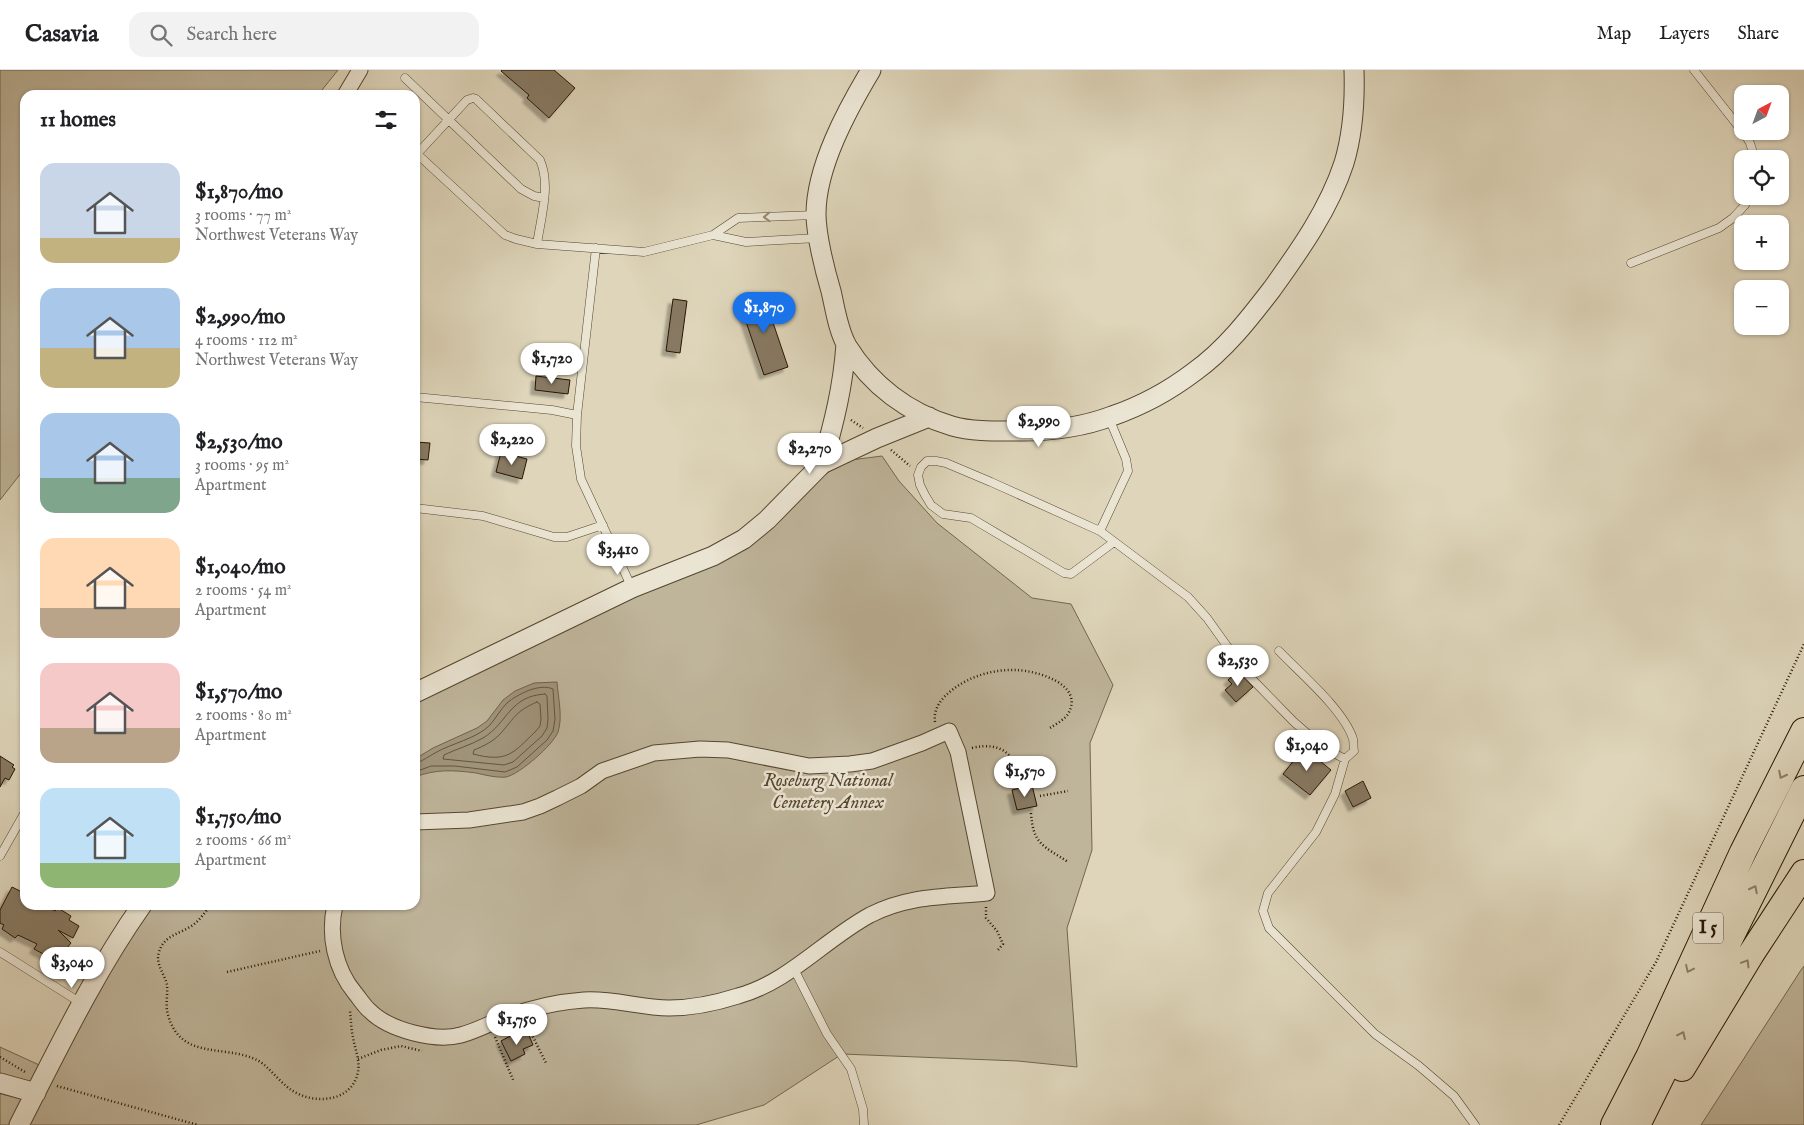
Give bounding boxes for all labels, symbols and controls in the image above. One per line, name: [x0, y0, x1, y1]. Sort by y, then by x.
search box: [129, 12, 479, 57]
text: Casavia: [25, 19, 99, 50]
icon: search: [147, 21, 175, 49]
text: Search here: [187, 23, 277, 47]
text: Map: [1597, 23, 1631, 46]
text: Layers: [1659, 23, 1710, 46]
text: Share: [1738, 23, 1779, 46]
north arrow: [1734, 85, 1789, 140]
map controls: [1734, 85, 1789, 335]
icon: filters: [372, 106, 400, 134]
text: 11 homes: [40, 107, 116, 134]
button: locate: [1734, 150, 1789, 205]
text: $1,870/mo: [195, 179, 283, 206]
icon: home: [80, 183, 140, 243]
text: 3 rooms · 77 m²: [195, 206, 291, 226]
one-way arrow: [763, 211, 771, 222]
button: +: [1734, 215, 1789, 270]
text: Northwest Veterans Way: [195, 226, 358, 246]
button: −: [1734, 280, 1789, 335]
pin: $1,870: [723, 292, 805, 334]
text: $1,870: [744, 298, 784, 318]
text: $2,990/mo: [195, 304, 285, 331]
icon: home: [80, 308, 140, 368]
text: 4 rooms · 112 m²: [195, 331, 298, 351]
pin: $1,720: [511, 342, 593, 385]
text: $1,720: [531, 349, 573, 369]
text: Northwest Veterans Way: [195, 351, 358, 371]
pin: $2,990: [998, 406, 1080, 448]
text: $2,990: [1018, 412, 1060, 432]
pin: $2,220: [471, 424, 553, 466]
text: $2,530/mo: [195, 429, 282, 456]
text: $2,220: [490, 430, 534, 450]
pin: $2,270: [769, 432, 851, 475]
icon: home: [80, 433, 140, 493]
text: $2,270: [788, 439, 832, 459]
text: 3 rooms · 95 m²: [195, 456, 289, 476]
text: Apartment: [195, 476, 266, 496]
pin: $3,410: [577, 534, 659, 576]
text: $3,410: [597, 540, 639, 560]
text: $1,040/mo: [195, 554, 286, 581]
icon: home: [80, 558, 140, 618]
text: 2 rooms · 54 m²: [195, 581, 292, 601]
text: Apartment: [195, 601, 266, 621]
pin: $2,530: [1197, 644, 1279, 687]
text: $2,530: [1218, 651, 1258, 671]
text: $1,570/mo: [195, 679, 282, 706]
icon: home: [80, 683, 140, 743]
text: 2 rooms · 80 m²: [195, 706, 292, 726]
text: Apartment: [195, 726, 266, 746]
pin: $1,040: [1266, 730, 1348, 772]
text: $1,040: [1286, 736, 1328, 756]
pin: $1,570: [984, 756, 1066, 798]
text: $1,570: [1005, 762, 1045, 782]
park label: Roseburg National Cemetery Annex: [764, 769, 894, 815]
one-way arrow: [1778, 769, 1788, 778]
text: $1,750/mo: [195, 804, 281, 831]
icon: home: [80, 808, 140, 868]
text: 2 rooms · 66 m²: [195, 831, 291, 851]
text: Apartment: [195, 851, 266, 871]
one-way arrow: [1748, 885, 1758, 894]
road number: I 5: [1693, 912, 1723, 944]
pin: $3,040: [31, 946, 113, 989]
text: $3,040: [51, 953, 93, 973]
one-way arrow: [1739, 960, 1749, 969]
one-way arrow: [1685, 964, 1696, 973]
pin: $1,750: [476, 1004, 558, 1046]
text: $1,750: [497, 1010, 537, 1030]
one-way arrow: [1676, 1031, 1686, 1040]

